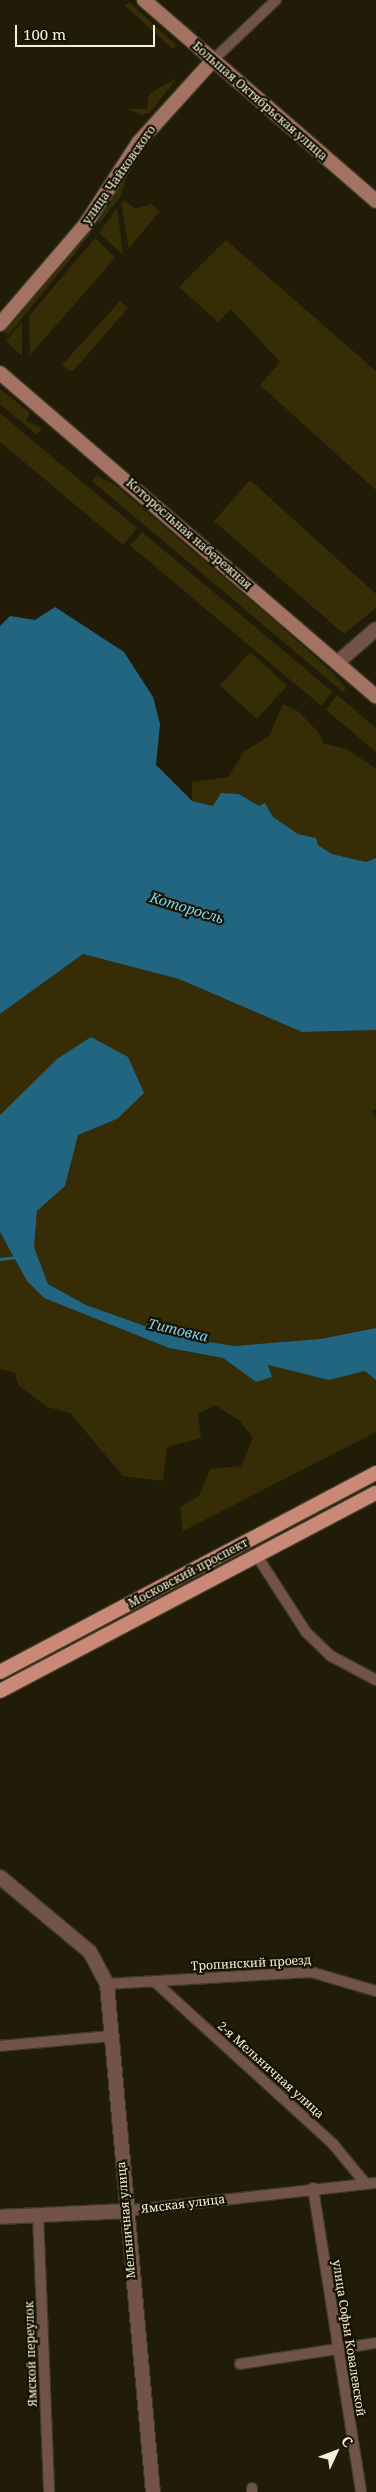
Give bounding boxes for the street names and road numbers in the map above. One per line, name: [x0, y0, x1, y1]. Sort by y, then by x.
street label: Большая Октябрьская улица: [190, 39, 330, 163]
street label: улица Чайковского: [79, 123, 159, 227]
street label: Которосльная набережная: [123, 476, 255, 592]
street label: Московский проспект: [126, 1535, 250, 1611]
street label: Тропинский проезд: [190, 1953, 312, 1973]
street label: 2-я Мельничная улица: [215, 2019, 327, 2121]
street label: Мельничная улица: [114, 2161, 138, 2279]
street label: Ямская улица: [140, 2192, 226, 2216]
street label: улица Софьи Ковалевской: [330, 2259, 368, 2417]
street label: Ямской переулок: [22, 2301, 40, 2407]

